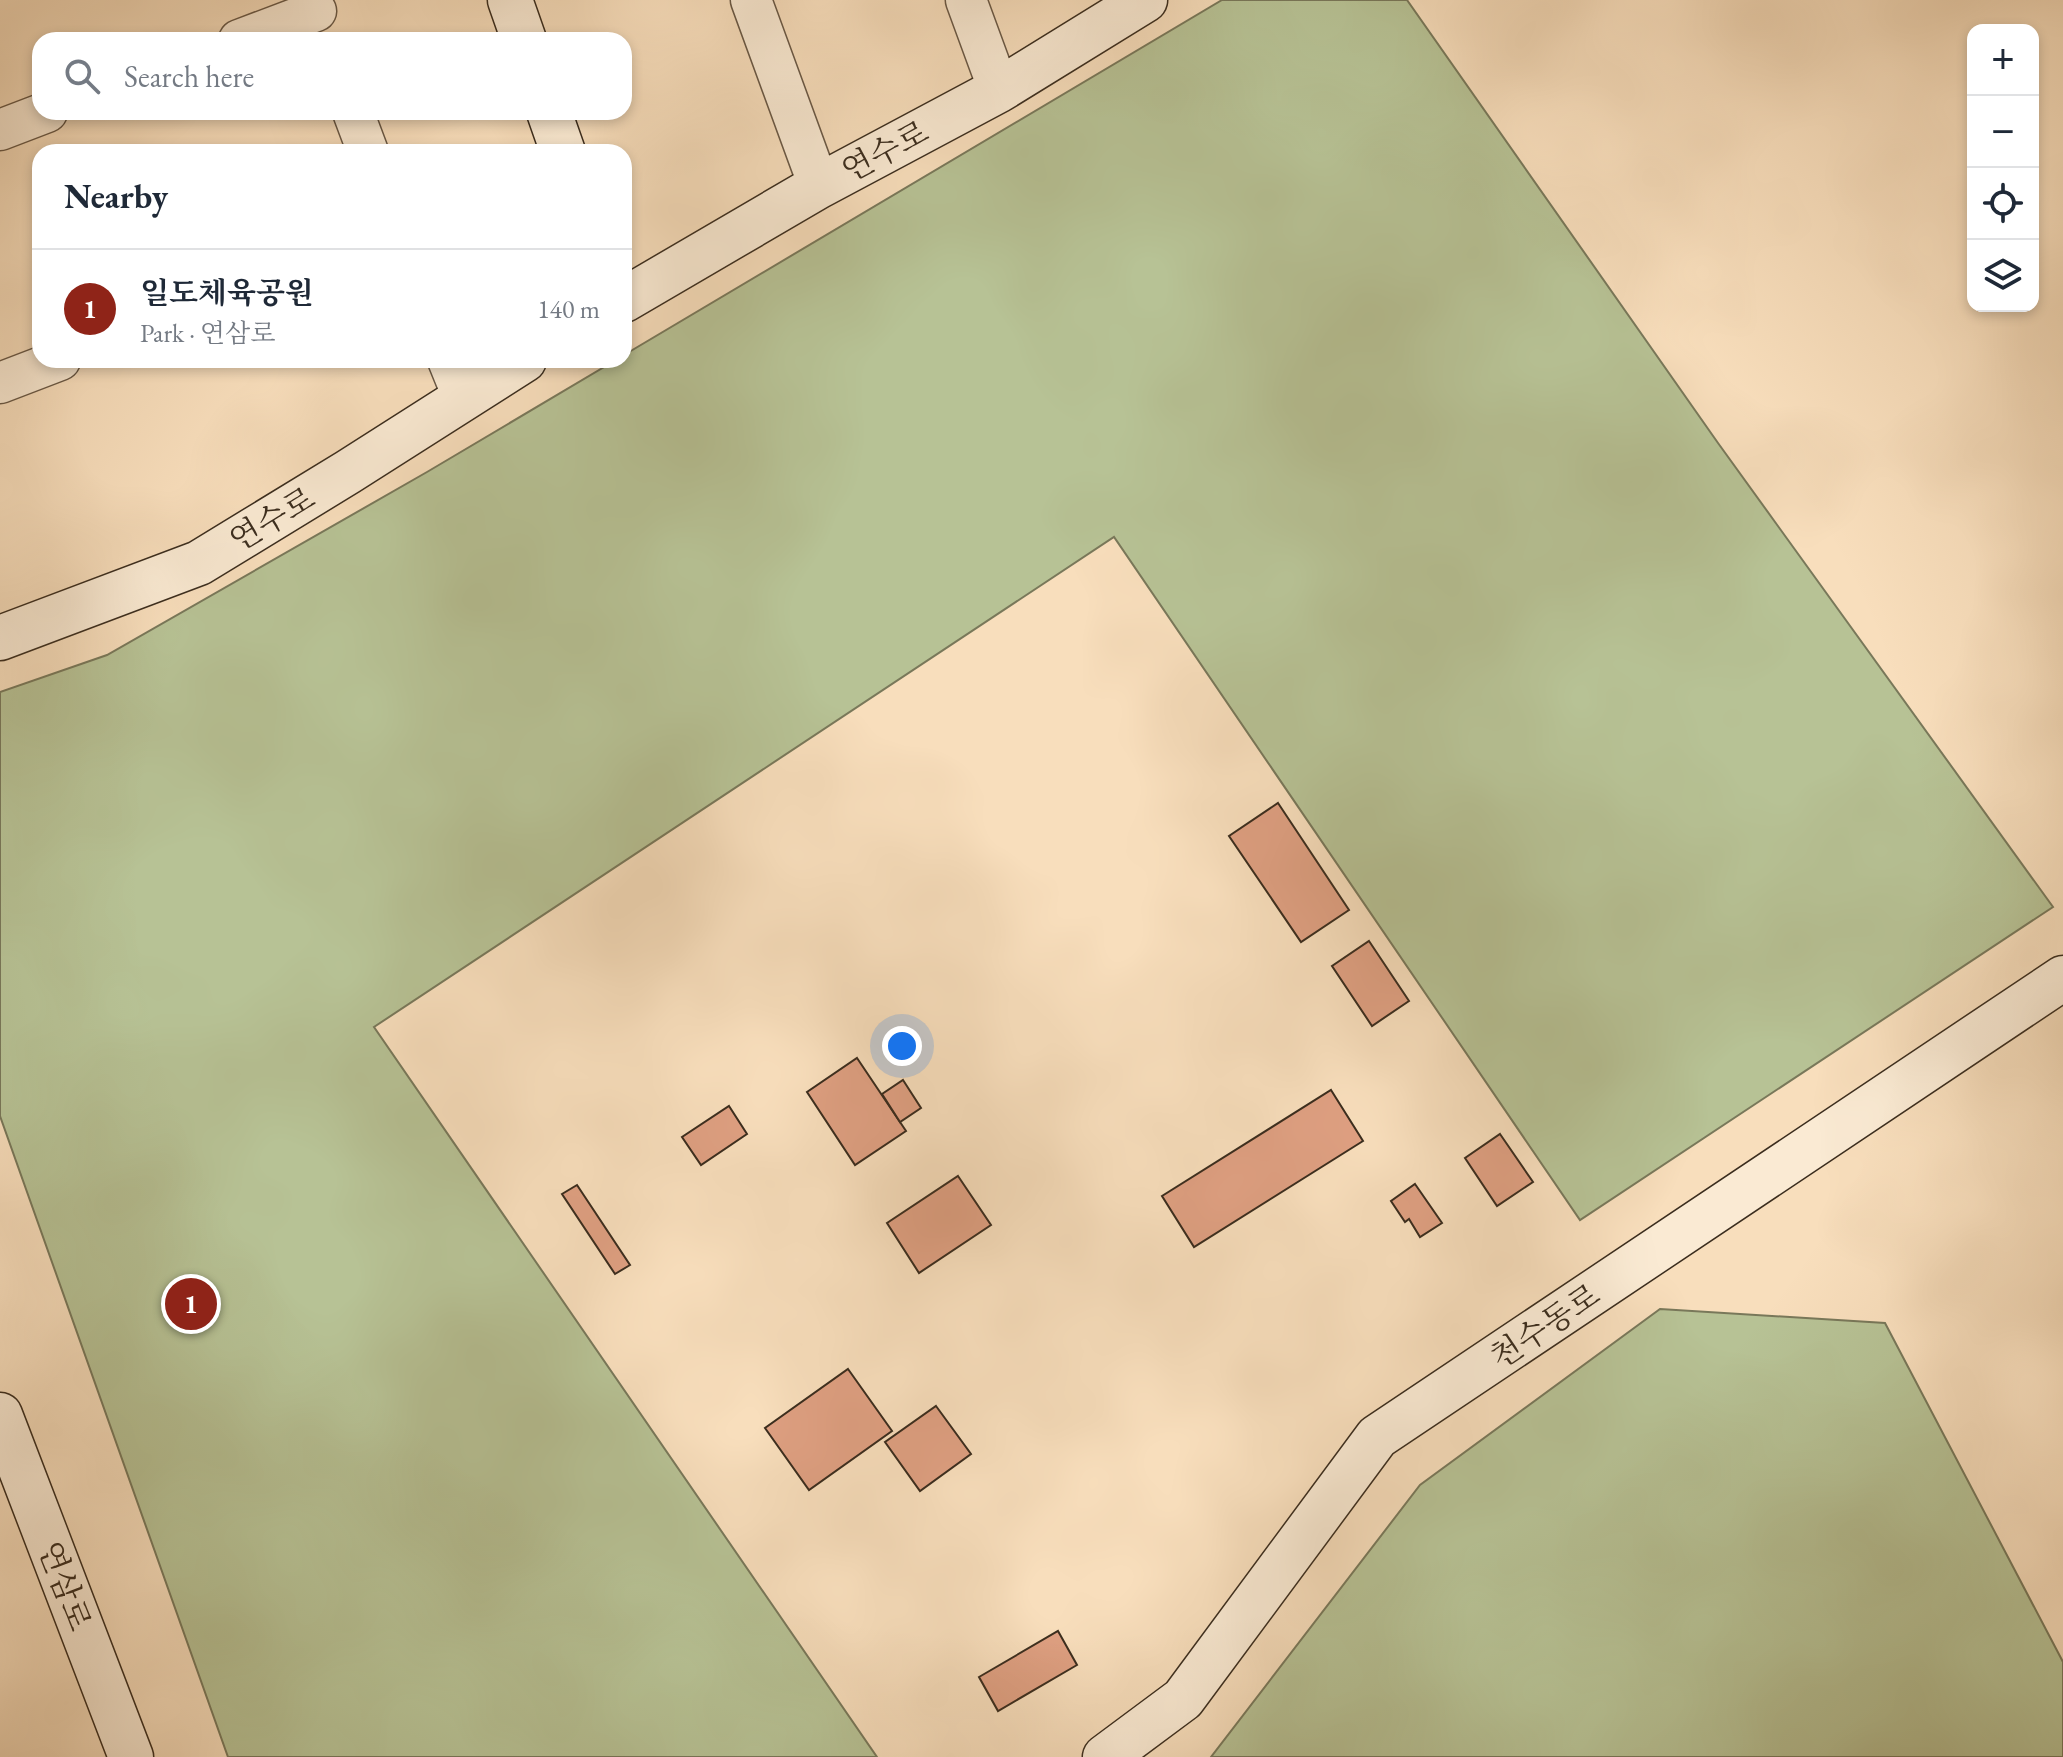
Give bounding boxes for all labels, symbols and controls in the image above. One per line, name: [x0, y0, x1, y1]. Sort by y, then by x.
map controls: [1967, 24, 2039, 312]
button: +: [1967, 24, 2039, 96]
search box: [32, 32, 632, 120]
icon: search: [60, 54, 104, 98]
text: Search here: [124, 57, 254, 96]
button: −: [1967, 96, 2039, 168]
street label: 연수로: [834, 111, 936, 191]
button: locate: [1967, 168, 2039, 240]
text: Nearby: [64, 174, 168, 218]
button: layers: [1967, 240, 2039, 312]
text: 일도체육공원: [140, 273, 314, 312]
text: 1: [83, 292, 97, 326]
text: 140 m: [537, 292, 600, 326]
text: Park · 연삼로: [140, 316, 275, 350]
street label: 연수로: [221, 477, 323, 561]
your location: [882, 1026, 922, 1066]
pin: 1: [165, 1274, 217, 1334]
street label: 천수동로: [1482, 1274, 1608, 1378]
street label: 연삼로: [29, 1535, 101, 1637]

